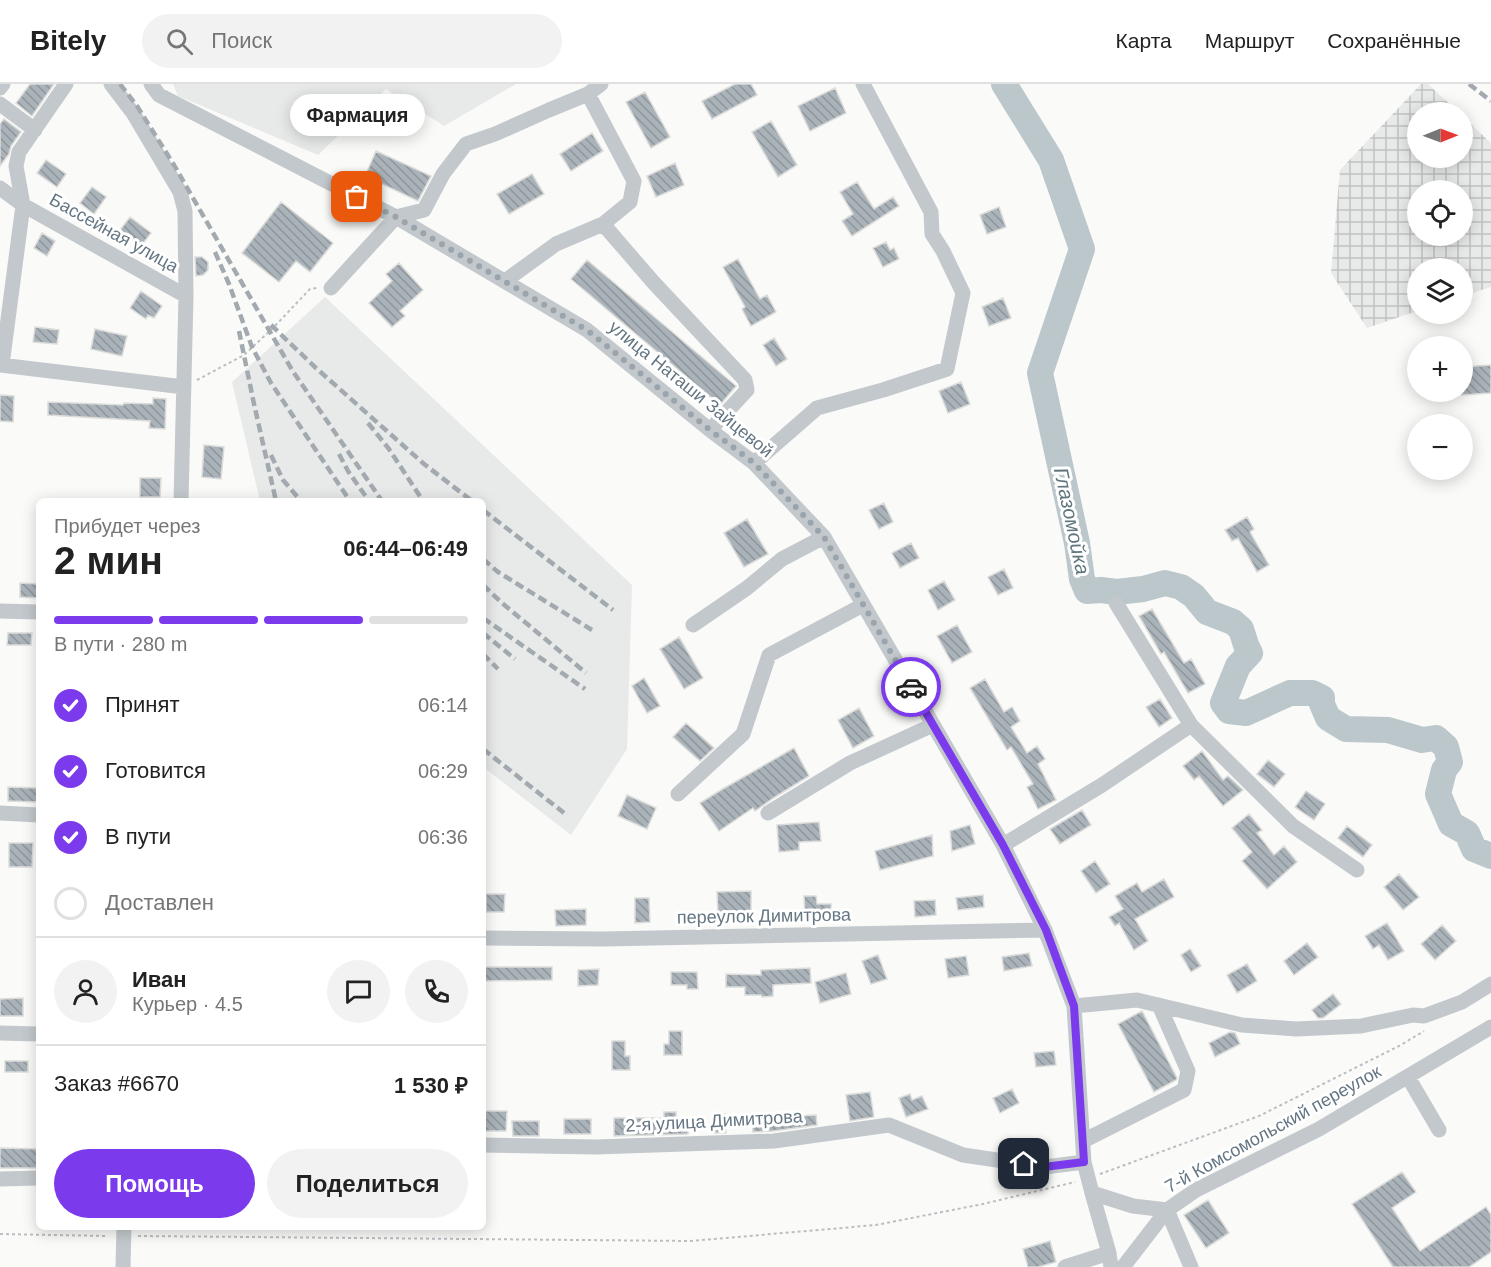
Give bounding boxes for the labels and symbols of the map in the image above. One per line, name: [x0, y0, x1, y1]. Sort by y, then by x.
callout: Фармация: [290, 95, 424, 137]
north arrow: [1407, 102, 1473, 168]
pin: [331, 171, 382, 222]
street label: Бассейная улица: [46, 189, 183, 277]
street label: улица Наташи Зайцевой: [605, 317, 777, 461]
water label: Глазомойка: [1050, 466, 1094, 576]
courier: [881, 657, 941, 717]
street label: переулок Димитрова: [677, 904, 852, 928]
street label: 7-й Комсомольский переулок: [1162, 1061, 1385, 1197]
street label: 2-я улица Димитрова: [625, 1106, 804, 1136]
pin: [998, 1138, 1049, 1189]

